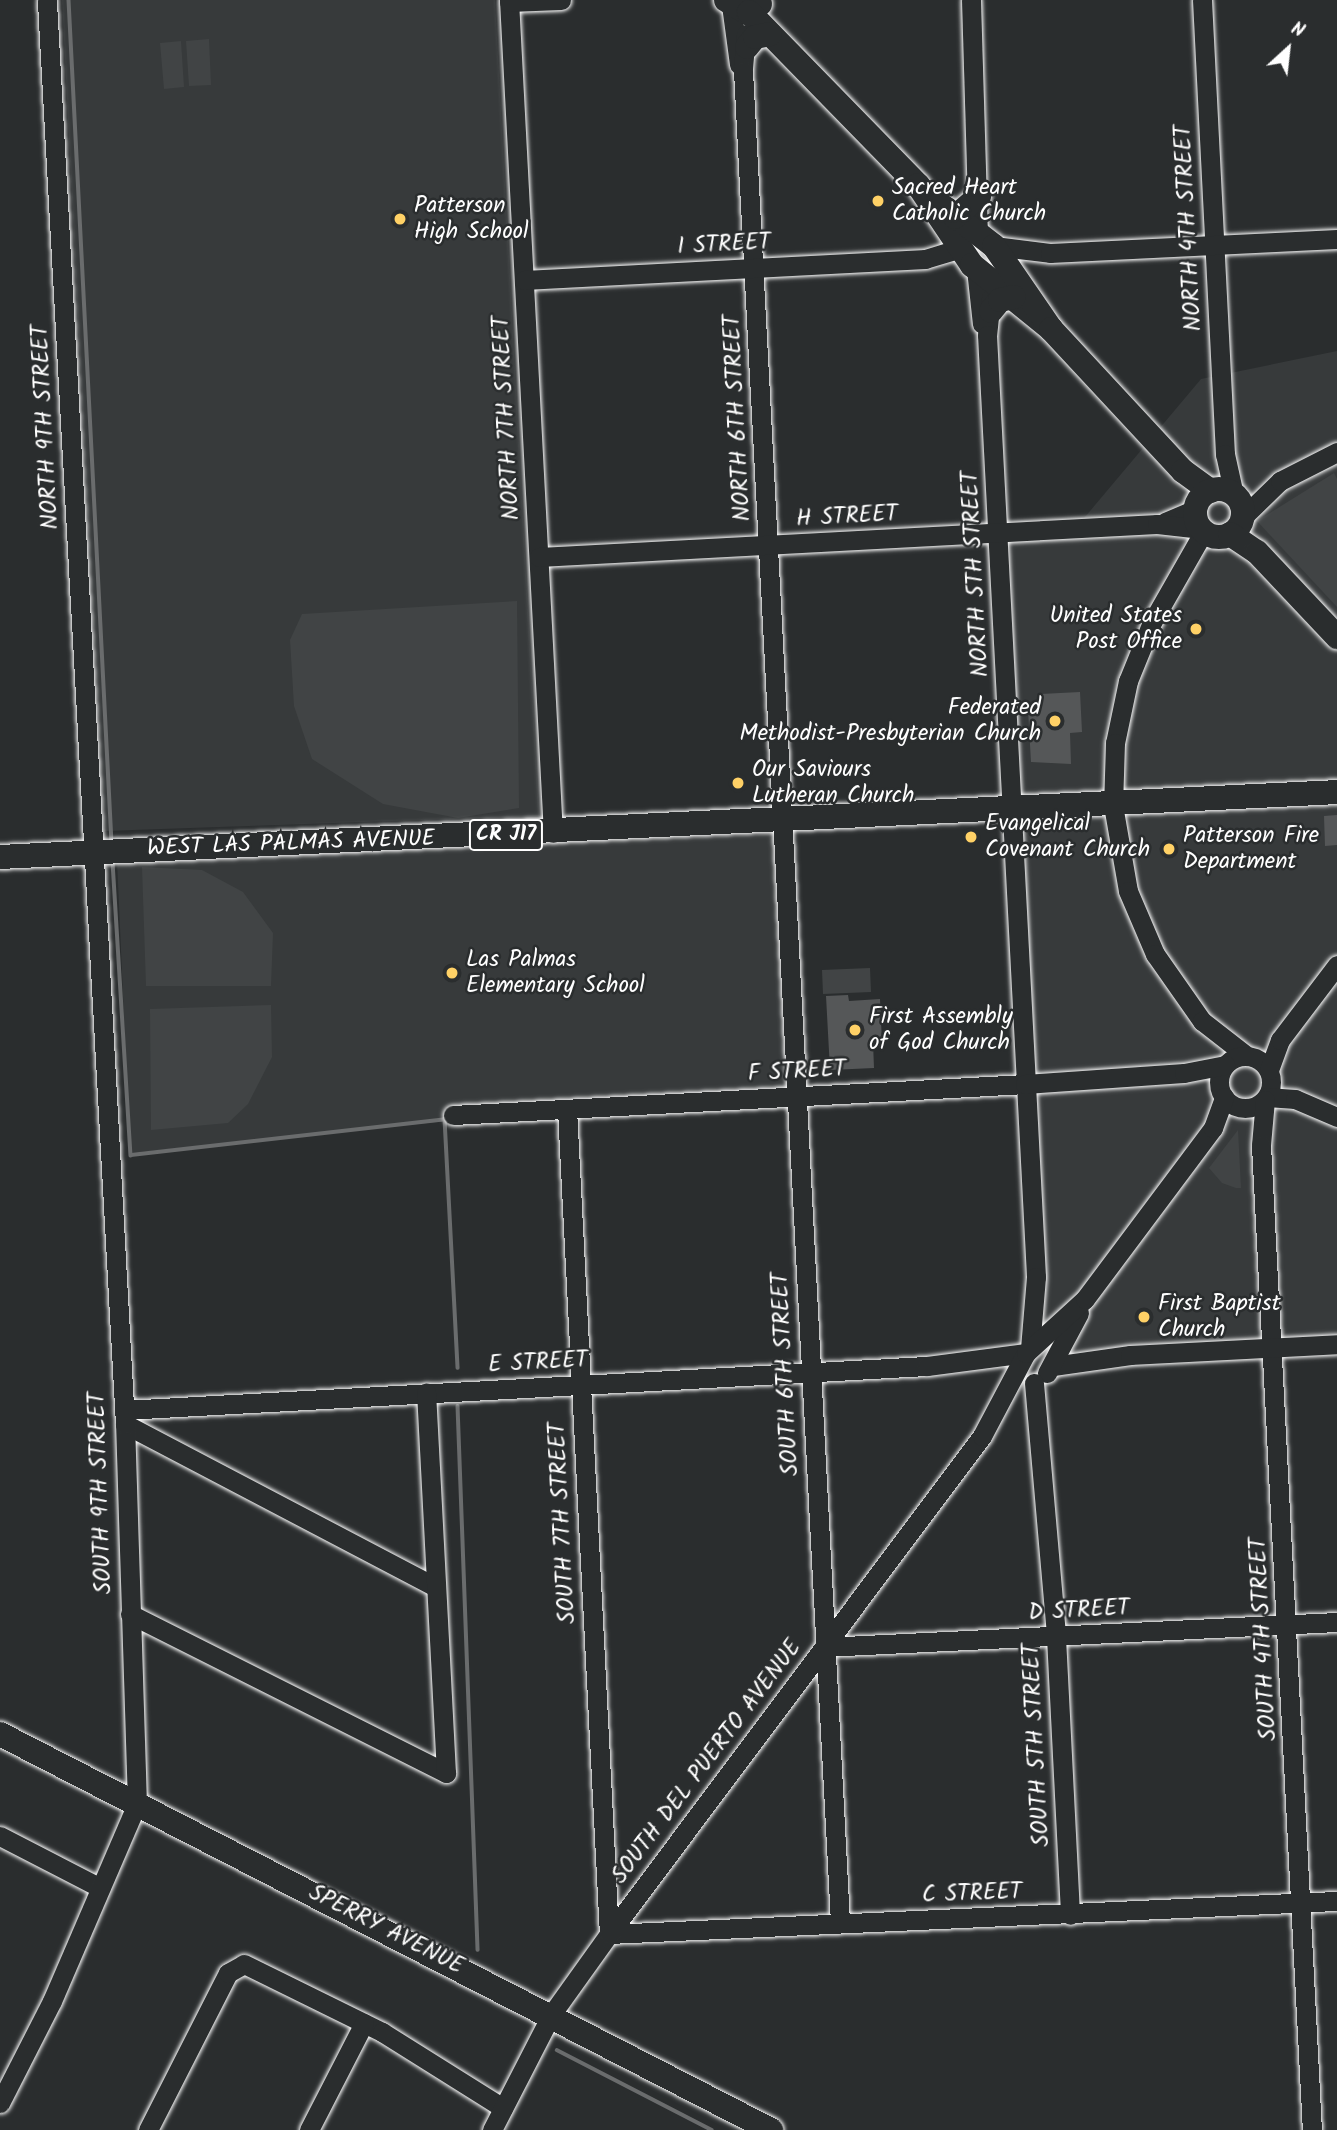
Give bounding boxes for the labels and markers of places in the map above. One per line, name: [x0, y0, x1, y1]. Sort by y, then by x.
place label: Sacred Heart Catholic Church: [892, 174, 1046, 228]
place label: Patterson High School: [414, 192, 529, 246]
marker: Sacred Heart Catholic Church: [870, 193, 886, 209]
marker: Patterson High School: [392, 211, 408, 227]
place label: United States Post Office: [1050, 602, 1182, 656]
marker: United States Post Office: [1188, 621, 1204, 637]
place label: Federated Methodist-Presbyterian Church: [740, 694, 1041, 748]
marker: Federated Methodist-Presbyterian Church: [1047, 713, 1063, 729]
place label: Our Saviours Lutheran Church: [752, 756, 914, 810]
marker: Our Saviours Lutheran Church: [730, 775, 746, 791]
place label: Evangelical Covenant Church: [985, 810, 1150, 864]
place label: Patterson Fire Department: [1183, 822, 1319, 876]
marker: Evangelical Covenant Church: [963, 829, 979, 845]
marker: Patterson Fire Department: [1161, 841, 1177, 857]
place label: Las Palmas Elementary School: [466, 946, 645, 1000]
marker: Las Palmas Elementary School: [444, 965, 460, 981]
place label: First Assembly of God Church: [869, 1003, 1013, 1057]
marker: First Assembly of God Church: [847, 1022, 863, 1038]
place label: First Baptist Church: [1158, 1290, 1281, 1344]
marker: First Baptist Church: [1136, 1309, 1152, 1325]

